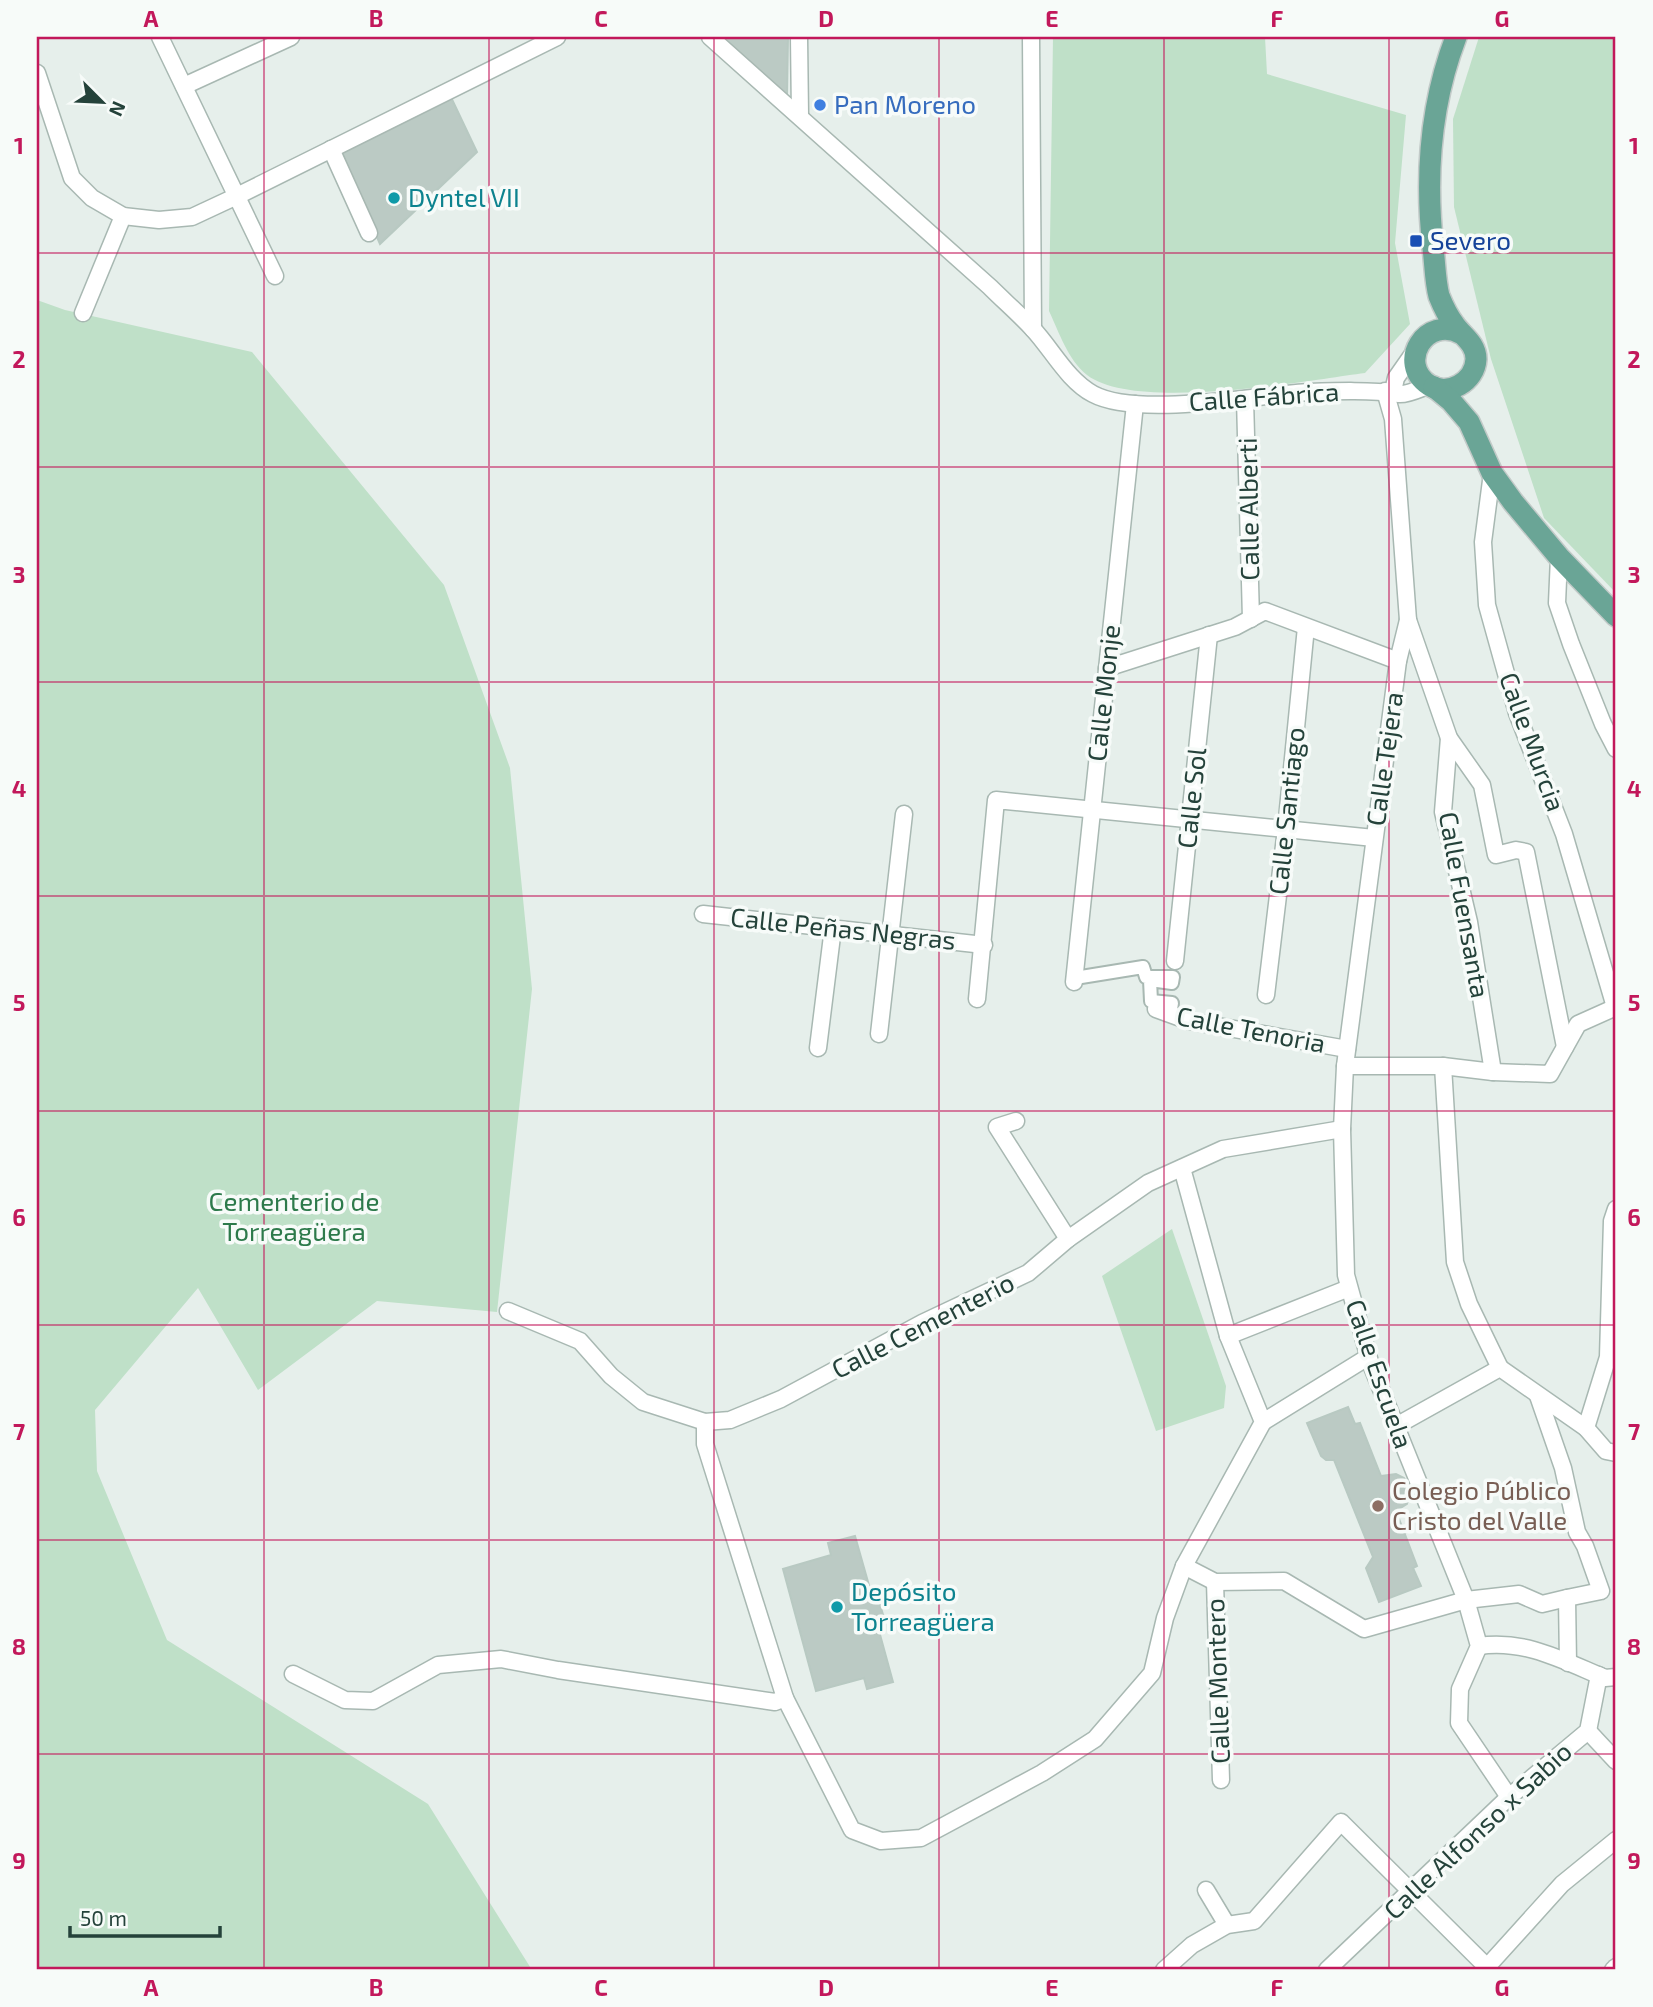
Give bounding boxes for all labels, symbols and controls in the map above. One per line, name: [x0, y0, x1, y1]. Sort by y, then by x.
text: A: [143, 4, 159, 32]
text: B: [369, 4, 383, 32]
text: C: [594, 4, 608, 32]
text: D: [818, 4, 834, 32]
text: E: [1045, 4, 1059, 32]
text: F: [1271, 4, 1284, 32]
text: G: [1495, 4, 1509, 32]
north arrow: [66, 66, 136, 136]
place label: Pan Moreno: [834, 88, 976, 119]
marker: Pan Moreno: [812, 97, 828, 113]
text: N: [105, 98, 131, 120]
text: 1: [14, 131, 24, 159]
text: 1: [1629, 131, 1639, 159]
place label: Dyntel VII: [408, 181, 520, 212]
marker: Dyntel VII: [386, 190, 402, 206]
place label: Severo: [1430, 224, 1511, 255]
marker: Severo: [1408, 233, 1424, 249]
text: 2: [12, 345, 26, 373]
text: 2: [1627, 345, 1641, 373]
street label: Calle Fábrica: [1188, 375, 1340, 416]
street label: Calle Alberti: [1231, 437, 1264, 581]
text: 3: [12, 560, 26, 588]
text: 3: [1627, 560, 1641, 588]
street label: Calle Monje: [1080, 623, 1125, 763]
street label: Calle Murcia: [1494, 668, 1573, 815]
street label: Calle Tejera: [1359, 690, 1408, 828]
street label: Calle Santiago: [1261, 726, 1310, 896]
street label: Calle Sol: [1170, 746, 1211, 850]
text: 4: [12, 774, 26, 802]
text: 4: [1627, 774, 1641, 802]
street label: Calle Fuensanta: [1434, 809, 1497, 1000]
street label: Calle Peñas Negras: [729, 900, 957, 955]
text: 5: [13, 988, 25, 1016]
text: 5: [1628, 988, 1640, 1016]
street label: Calle Tenoria: [1174, 999, 1328, 1058]
park label: Cementerio de Torreagüera: [209, 1185, 379, 1246]
text: 6: [12, 1203, 26, 1231]
text: 6: [1627, 1203, 1641, 1231]
street label: Calle Cementerio: [826, 1265, 1019, 1384]
street label: Calle Escuela: [1340, 1295, 1420, 1452]
text: 7: [13, 1417, 25, 1445]
text: 7: [1628, 1417, 1640, 1445]
place label: Colegio Público Cristo del Valle: [1392, 1474, 1571, 1535]
marker: Colegio Público Cristo del Valle: [1370, 1498, 1386, 1514]
place label: Depósito Torreagüera: [851, 1575, 995, 1636]
street label: Calle Montero: [1198, 1598, 1235, 1764]
marker: Depósito Torreagüera: [829, 1599, 845, 1615]
text: 8: [12, 1632, 26, 1660]
text: 8: [1627, 1632, 1641, 1660]
street label: Calle Alfonso x Sabio: [1377, 1735, 1577, 1925]
text: 9: [12, 1846, 26, 1874]
text: 9: [1627, 1846, 1641, 1874]
scale bar: [70, 1895, 220, 1939]
text: 50 m: [80, 1905, 127, 1930]
text: A: [143, 1973, 159, 2001]
text: B: [369, 1973, 383, 2001]
text: C: [594, 1973, 608, 2001]
text: D: [818, 1973, 834, 2001]
text: E: [1045, 1973, 1059, 2001]
text: F: [1271, 1973, 1284, 2001]
text: G: [1495, 1973, 1509, 2001]

